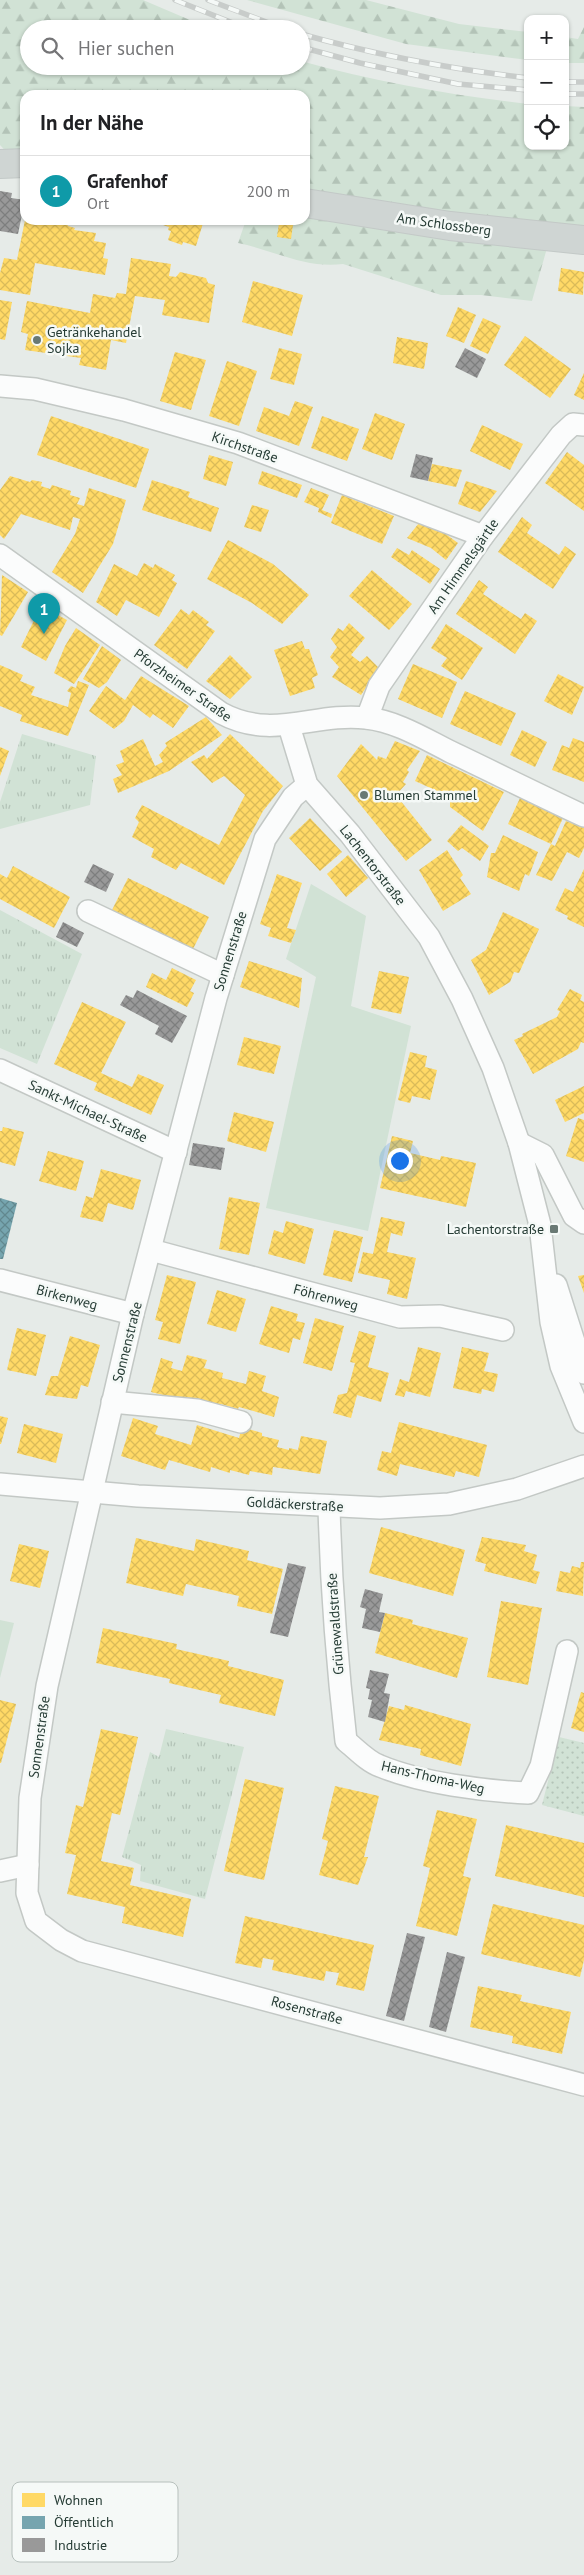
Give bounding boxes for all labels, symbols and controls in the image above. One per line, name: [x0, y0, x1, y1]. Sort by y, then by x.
map controls: [524, 15, 569, 150]
button: +: [524, 15, 569, 60]
search box: [20, 20, 310, 75]
icon: search: [38, 34, 66, 62]
text: Hier suchen: [78, 36, 174, 60]
button: −: [524, 60, 569, 105]
button: locate: [524, 105, 569, 150]
text: In der Nähe: [40, 109, 144, 136]
text: Grafenhof: [87, 169, 167, 193]
text: 1: [51, 181, 61, 201]
text: 200 m: [247, 181, 290, 201]
text: Ort: [87, 193, 109, 213]
street label: Am Schlossberg: [396, 208, 492, 240]
place label: Getränkehandel Sojka: [47, 323, 141, 357]
marker: Getränkehandel Sojka: [31, 334, 43, 346]
street label: Kirchstraße: [210, 427, 280, 467]
street label: Am Himmelsgärtle: [424, 515, 502, 617]
pin: 1: [28, 593, 60, 634]
street label: Pforzheimer Straße: [131, 645, 235, 725]
place label: Blumen Stammel: [374, 786, 477, 804]
marker: Blumen Stammel: [358, 789, 370, 801]
street label: Lachentorstraße: [336, 821, 410, 909]
street label: Sonnenstraße: [209, 909, 251, 993]
street label: Sankt-Michael-Straße: [26, 1076, 150, 1146]
your location: [387, 1148, 413, 1174]
place label: Lachentorstraße: [447, 1220, 544, 1238]
marker: Lachentorstraße: [548, 1223, 560, 1235]
street label: Birkenweg: [34, 1280, 100, 1314]
street label: Föhrenweg: [292, 1280, 360, 1314]
street label: Sonnenstraße: [108, 1300, 146, 1384]
street label: Goldäckerstraße: [246, 1492, 344, 1516]
street label: Grünewaldstraße: [322, 1572, 348, 1676]
street label: Sonnenstraße: [24, 1695, 54, 1779]
street label: Hans-Thoma-Weg: [380, 1756, 486, 1798]
street label: Rosenstraße: [269, 1992, 345, 2028]
legend: [12, 2482, 178, 2562]
text: Wohnen: [54, 2491, 103, 2509]
text: Öffentlich: [54, 2513, 114, 2531]
text: Industrie: [54, 2536, 107, 2554]

